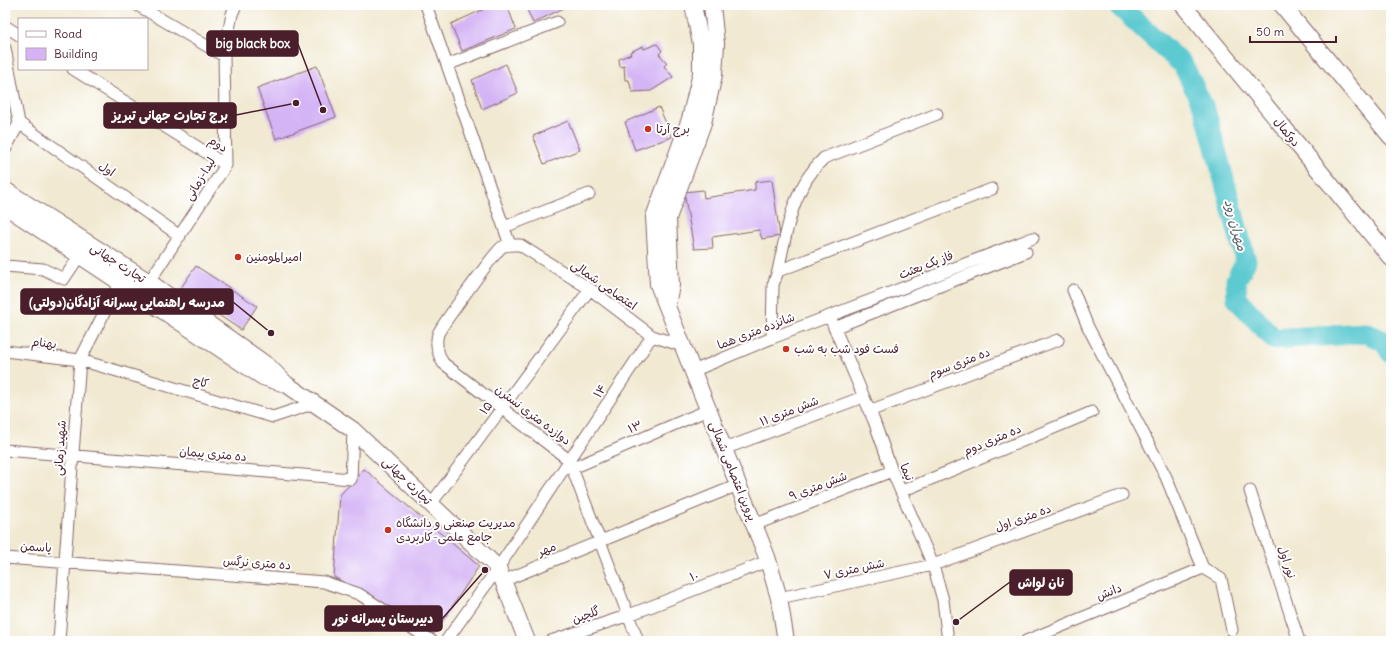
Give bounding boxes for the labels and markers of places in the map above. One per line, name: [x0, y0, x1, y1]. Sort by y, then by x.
callout: big black box: [207, 31, 298, 56]
callout: برج تجارت جهانی تبریز: [104, 103, 236, 128]
place label: برج آرتا: [656, 121, 690, 138]
marker: برج آرتا: [643, 124, 653, 134]
place label: امیرالمومنین: [246, 249, 302, 264]
marker: امیرالمومنین: [233, 252, 243, 262]
callout: مدرسه راهنمایی پسرانه آزادگان(دولتی): [21, 289, 233, 314]
place label: فست فود شب به شب: [794, 341, 899, 357]
marker: فست فود شب به شب: [781, 344, 791, 354]
place label: مدیریت صنعنی و دانشگاه جامع علمی-کاربردی: [396, 515, 515, 546]
marker: مدیریت صنعنی و دانشگاه جامع علمی-کاربردی: [383, 525, 393, 535]
callout: نان لواش: [1010, 570, 1072, 595]
callout: دبیرستان پسرانه نور: [325, 606, 442, 631]

